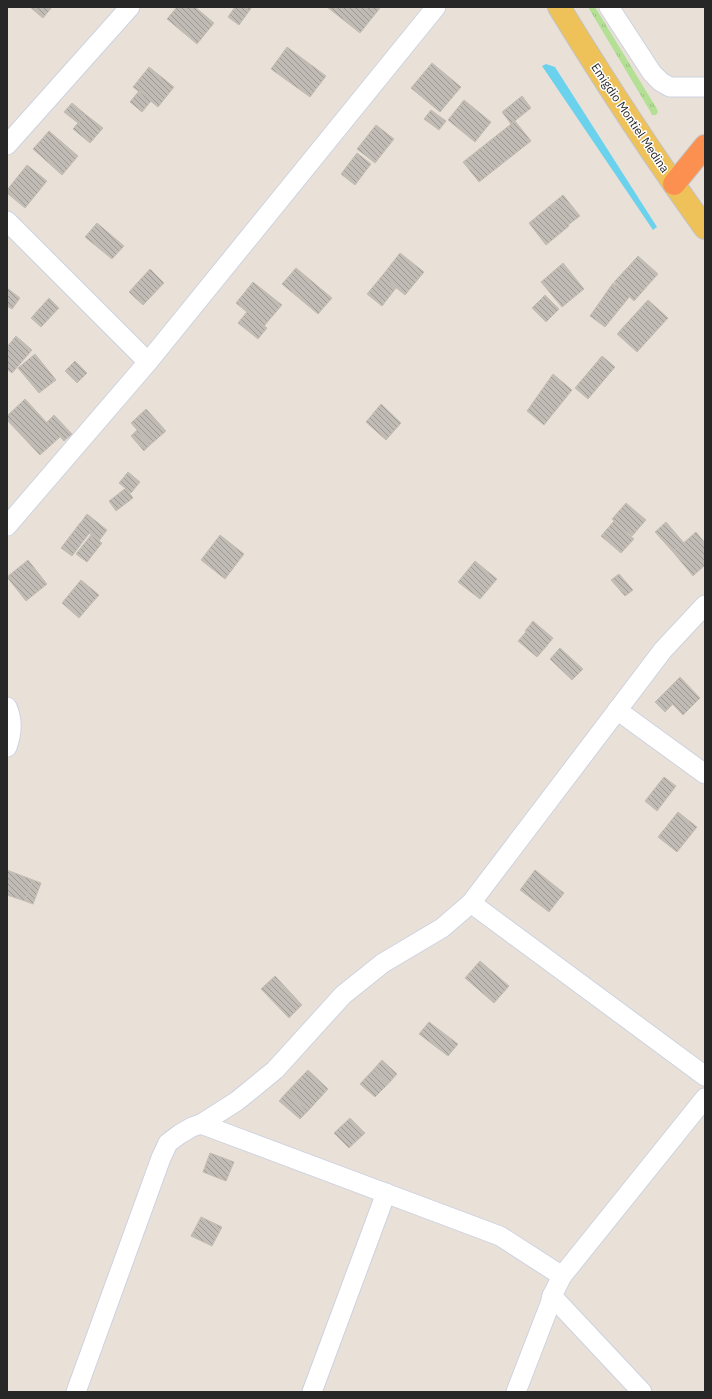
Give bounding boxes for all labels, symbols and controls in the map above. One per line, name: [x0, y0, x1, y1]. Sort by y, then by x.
street label: Emigdio Montiel Medina: [588, 60, 673, 176]

